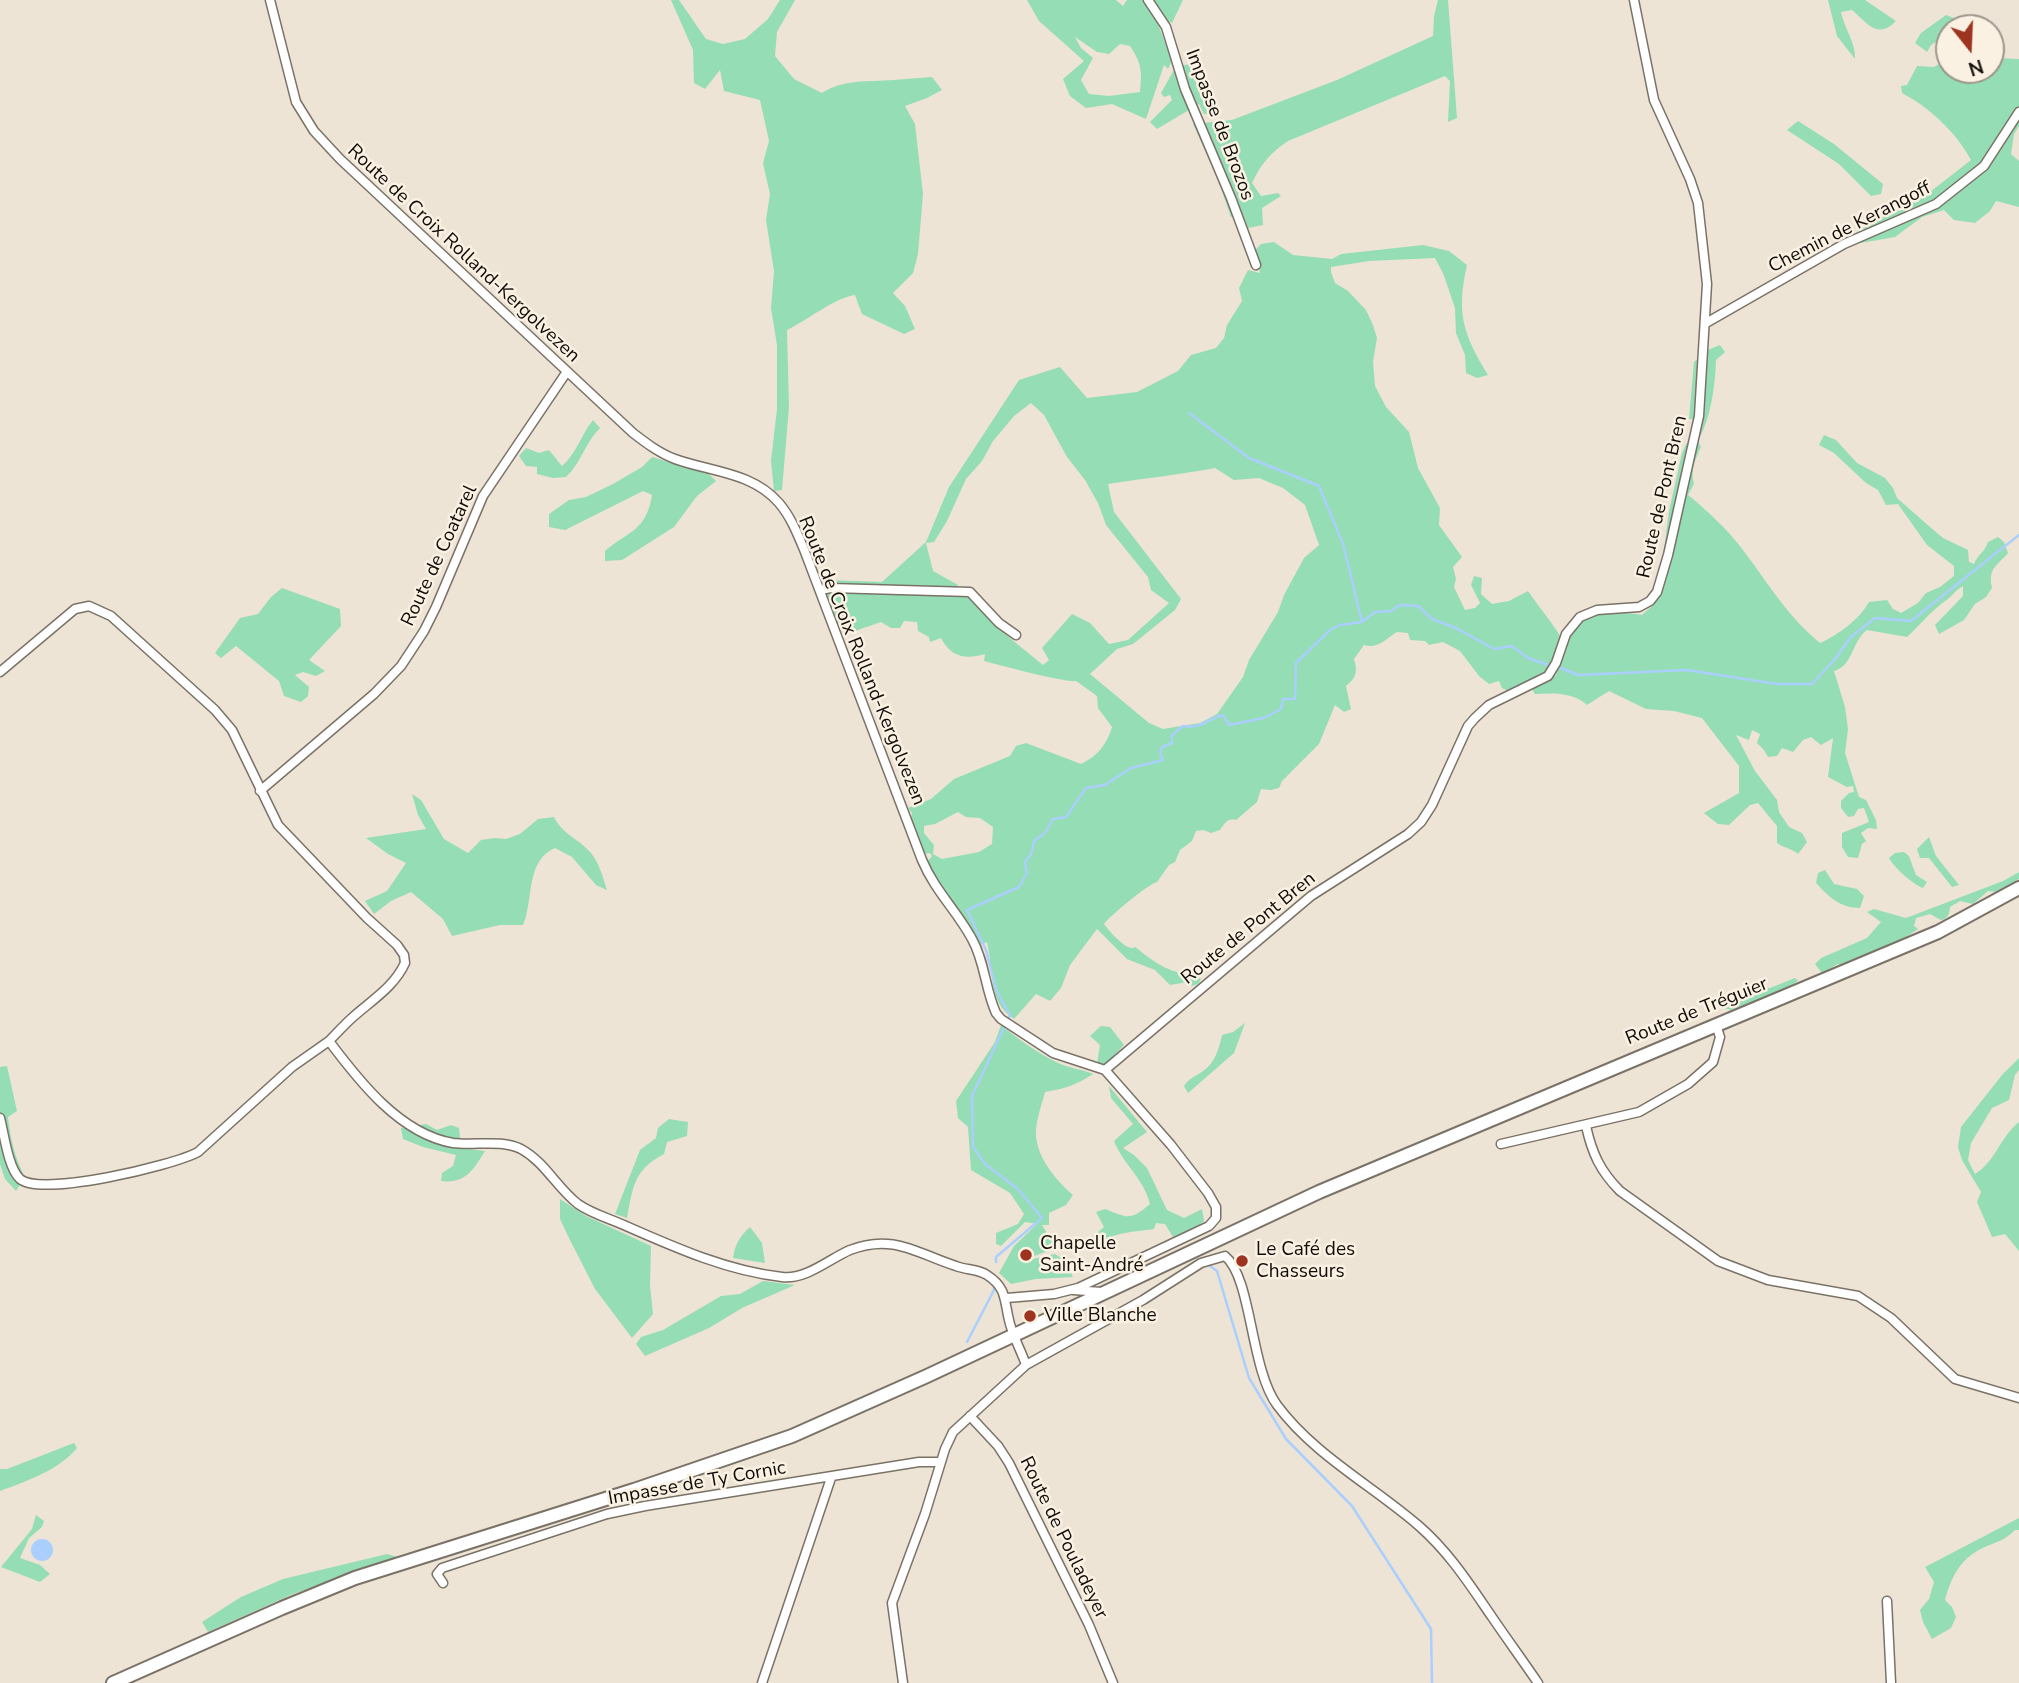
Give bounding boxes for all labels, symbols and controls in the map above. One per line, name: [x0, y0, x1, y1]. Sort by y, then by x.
north arrow: [1935, 14, 2005, 84]
street label: Impasse de Brozos: [1180, 46, 1258, 204]
text: N: [1965, 53, 1987, 82]
street label: Route de Croix Rolland-Kergolvezen: [342, 140, 584, 368]
street label: Chemin de Kerangoff: [1765, 177, 1935, 279]
street label: Route de Pont Bren: [1633, 413, 1693, 581]
street label: Route de Coatarel: [397, 482, 483, 630]
street label: Route de Croix Rolland-Kergolvezen: [792, 513, 930, 809]
street label: Route de Pont Bren: [1177, 868, 1321, 990]
street label: Route de Tréguier: [1623, 973, 1771, 1051]
place label: Chapelle Saint-André: [1040, 1233, 1144, 1277]
place label: Le Café des Chasseurs: [1256, 1239, 1355, 1283]
marker: Chapelle Saint-André: [1018, 1247, 1034, 1263]
marker: Le Café des Chasseurs: [1234, 1253, 1250, 1269]
place label: Ville Blanche: [1044, 1305, 1157, 1327]
marker: Ville Blanche: [1022, 1308, 1038, 1324]
street label: Route de Pouladeyer: [1014, 1453, 1112, 1623]
street label: Impasse de Ty Cornic: [606, 1457, 788, 1511]

